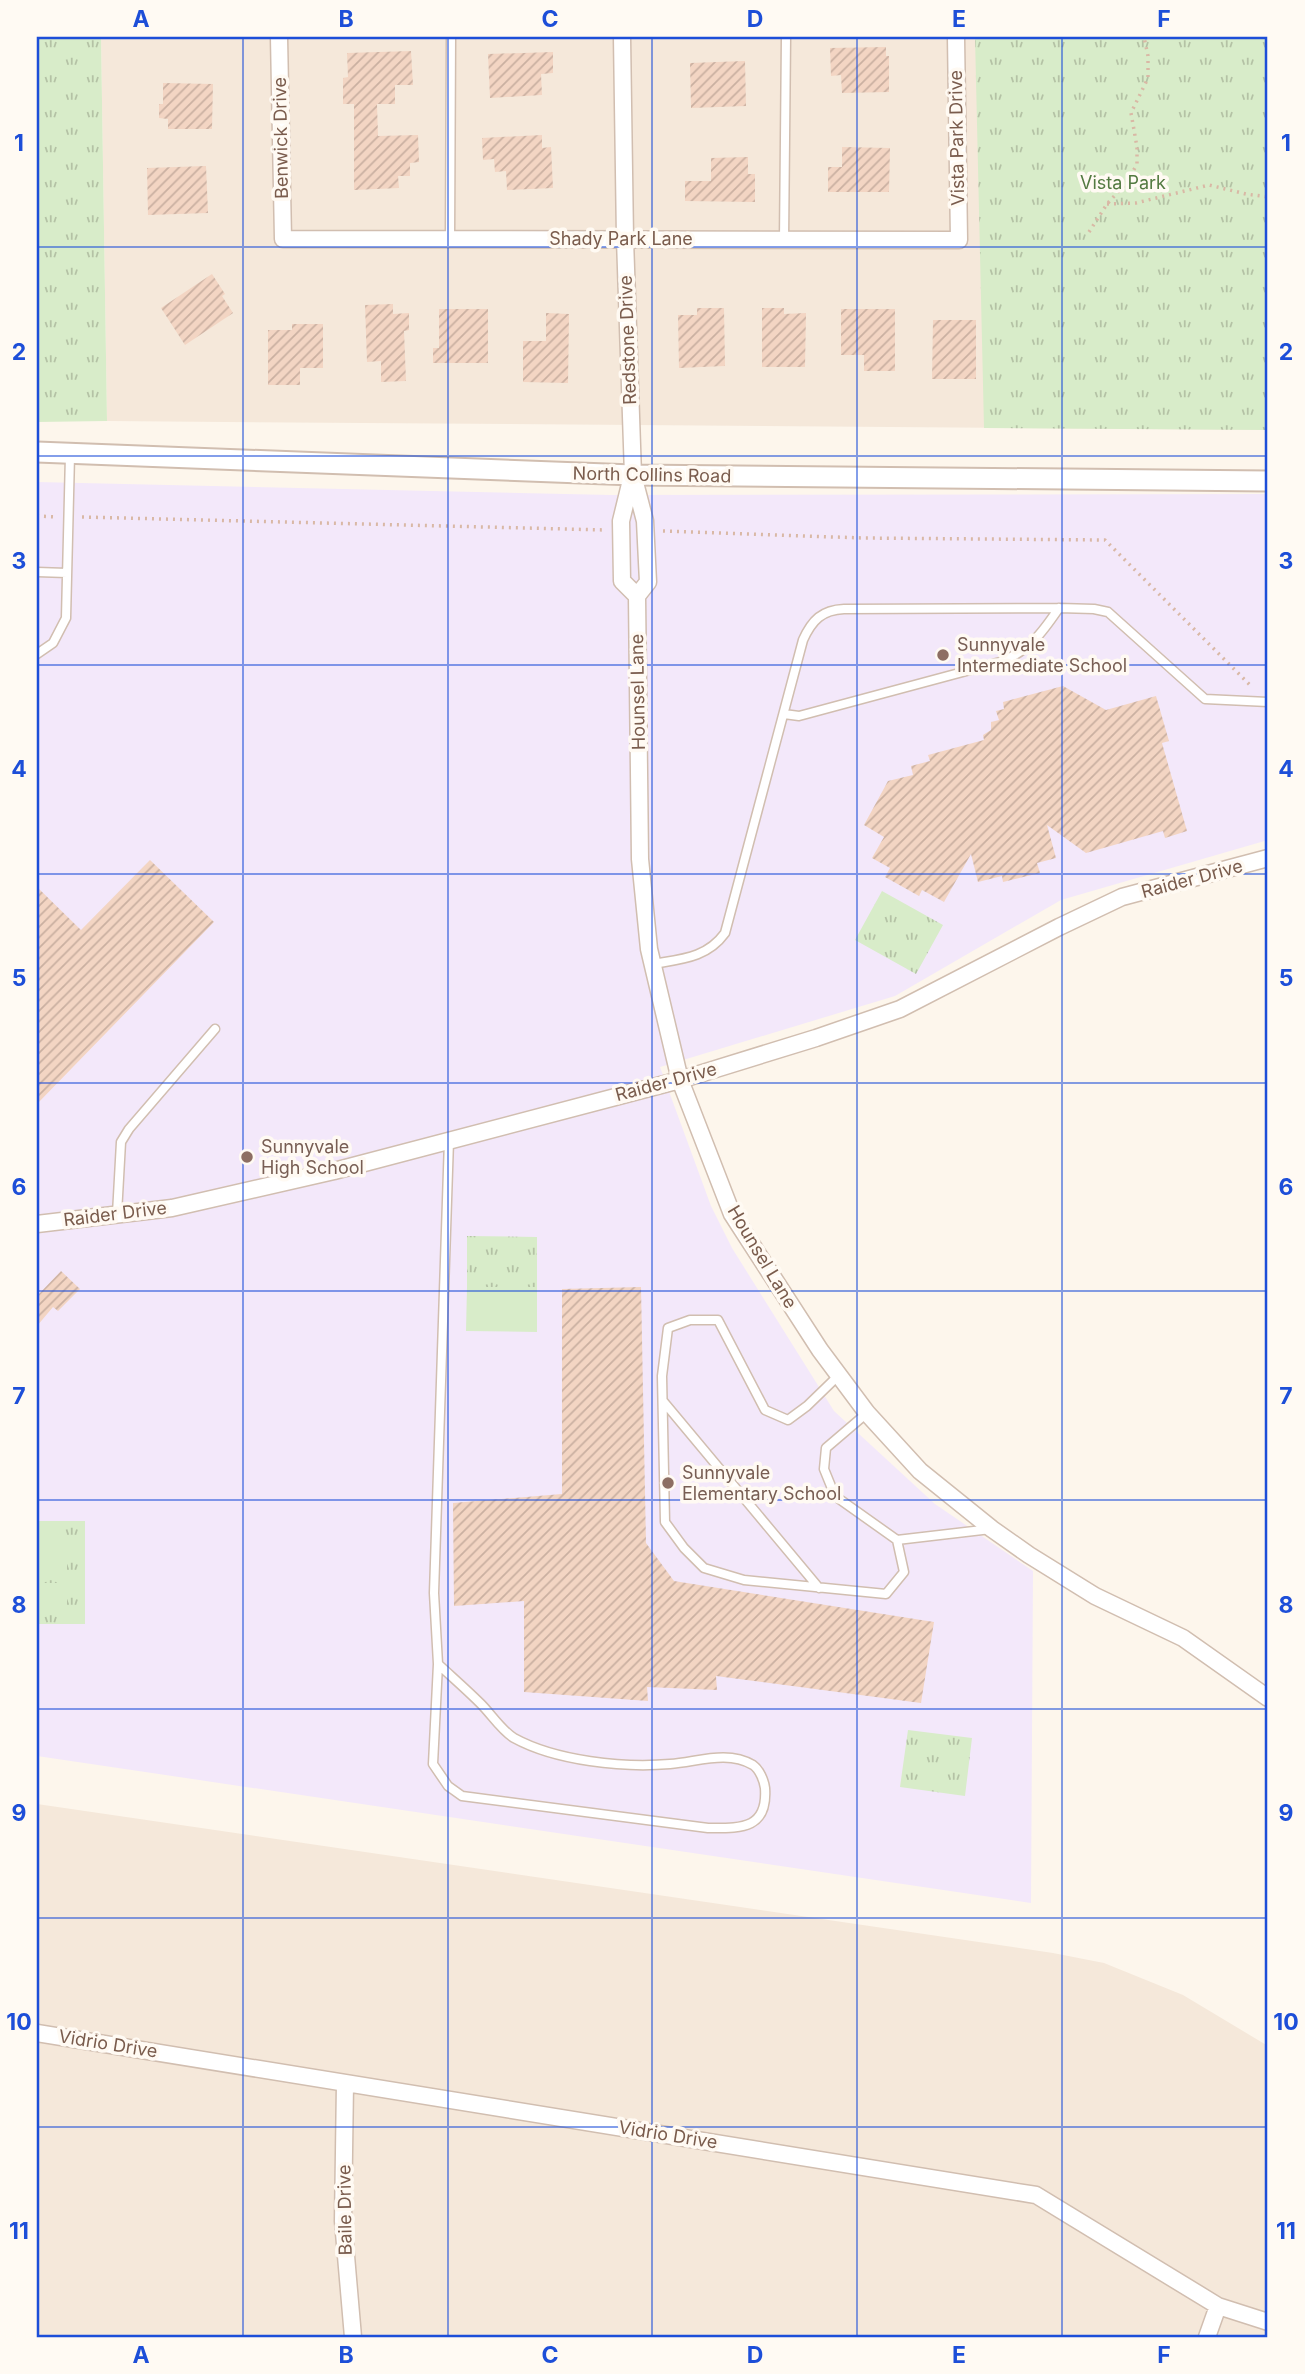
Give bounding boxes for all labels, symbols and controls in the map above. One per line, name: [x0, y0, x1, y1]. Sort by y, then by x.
text: A: [132, 5, 150, 33]
text: B: [338, 5, 354, 33]
text: C: [541, 5, 559, 33]
text: D: [747, 5, 763, 33]
text: E: [952, 5, 966, 33]
text: F: [1157, 5, 1171, 33]
street label: Vista Park Drive: [945, 70, 968, 206]
street label: Benwick Drive: [269, 77, 292, 199]
text: 1: [14, 129, 24, 157]
text: 1: [1281, 129, 1291, 157]
park label: Vista Park: [1080, 172, 1166, 193]
street label: Shady Park Lane: [549, 228, 693, 249]
street label: Redstone Drive: [615, 275, 640, 405]
text: 2: [12, 338, 26, 366]
text: 2: [1279, 338, 1293, 366]
street label: North Collins Road: [573, 463, 732, 486]
text: 3: [12, 547, 26, 575]
text: 3: [1279, 547, 1293, 575]
street label: Hounsel Lane: [626, 634, 649, 750]
place label: Sunnyvale Intermediate School: [957, 634, 1127, 676]
marker: Sunnyvale Intermediate School: [935, 647, 951, 663]
text: 4: [11, 755, 27, 783]
text: 4: [1278, 755, 1294, 783]
street label: Raider Drive: [1139, 855, 1245, 902]
text: 5: [12, 964, 26, 992]
text: 5: [1279, 964, 1293, 992]
street label: Raider Drive: [613, 1058, 719, 1105]
place label: Sunnyvale High School: [261, 1136, 364, 1178]
marker: Sunnyvale High School: [239, 1149, 255, 1165]
text: 6: [12, 1173, 26, 1201]
text: 6: [1279, 1173, 1293, 1201]
street label: Raider Drive: [62, 1197, 168, 1230]
street label: Hounsel Lane: [723, 1201, 801, 1312]
text: 7: [12, 1382, 26, 1410]
text: 7: [1279, 1382, 1293, 1410]
place label: Sunnyvale Elementary School: [682, 1462, 841, 1504]
marker: Sunnyvale Elementary School: [660, 1475, 676, 1491]
text: 8: [12, 1591, 26, 1619]
text: 8: [1279, 1591, 1293, 1619]
text: 9: [12, 1799, 26, 1827]
text: 9: [1279, 1799, 1293, 1827]
text: 10: [6, 2008, 32, 2036]
text: 10: [1273, 2008, 1299, 2036]
street label: Vidrio Drive: [57, 2025, 159, 2062]
street label: Vidrio Drive: [617, 2116, 719, 2153]
street label: Baile Drive: [333, 2164, 356, 2256]
text: 11: [9, 2217, 29, 2245]
text: 11: [1276, 2217, 1296, 2245]
text: A: [132, 2341, 150, 2369]
text: B: [338, 2341, 354, 2369]
text: C: [541, 2341, 559, 2369]
text: D: [747, 2341, 763, 2369]
text: E: [952, 2341, 966, 2369]
text: F: [1157, 2341, 1171, 2369]

